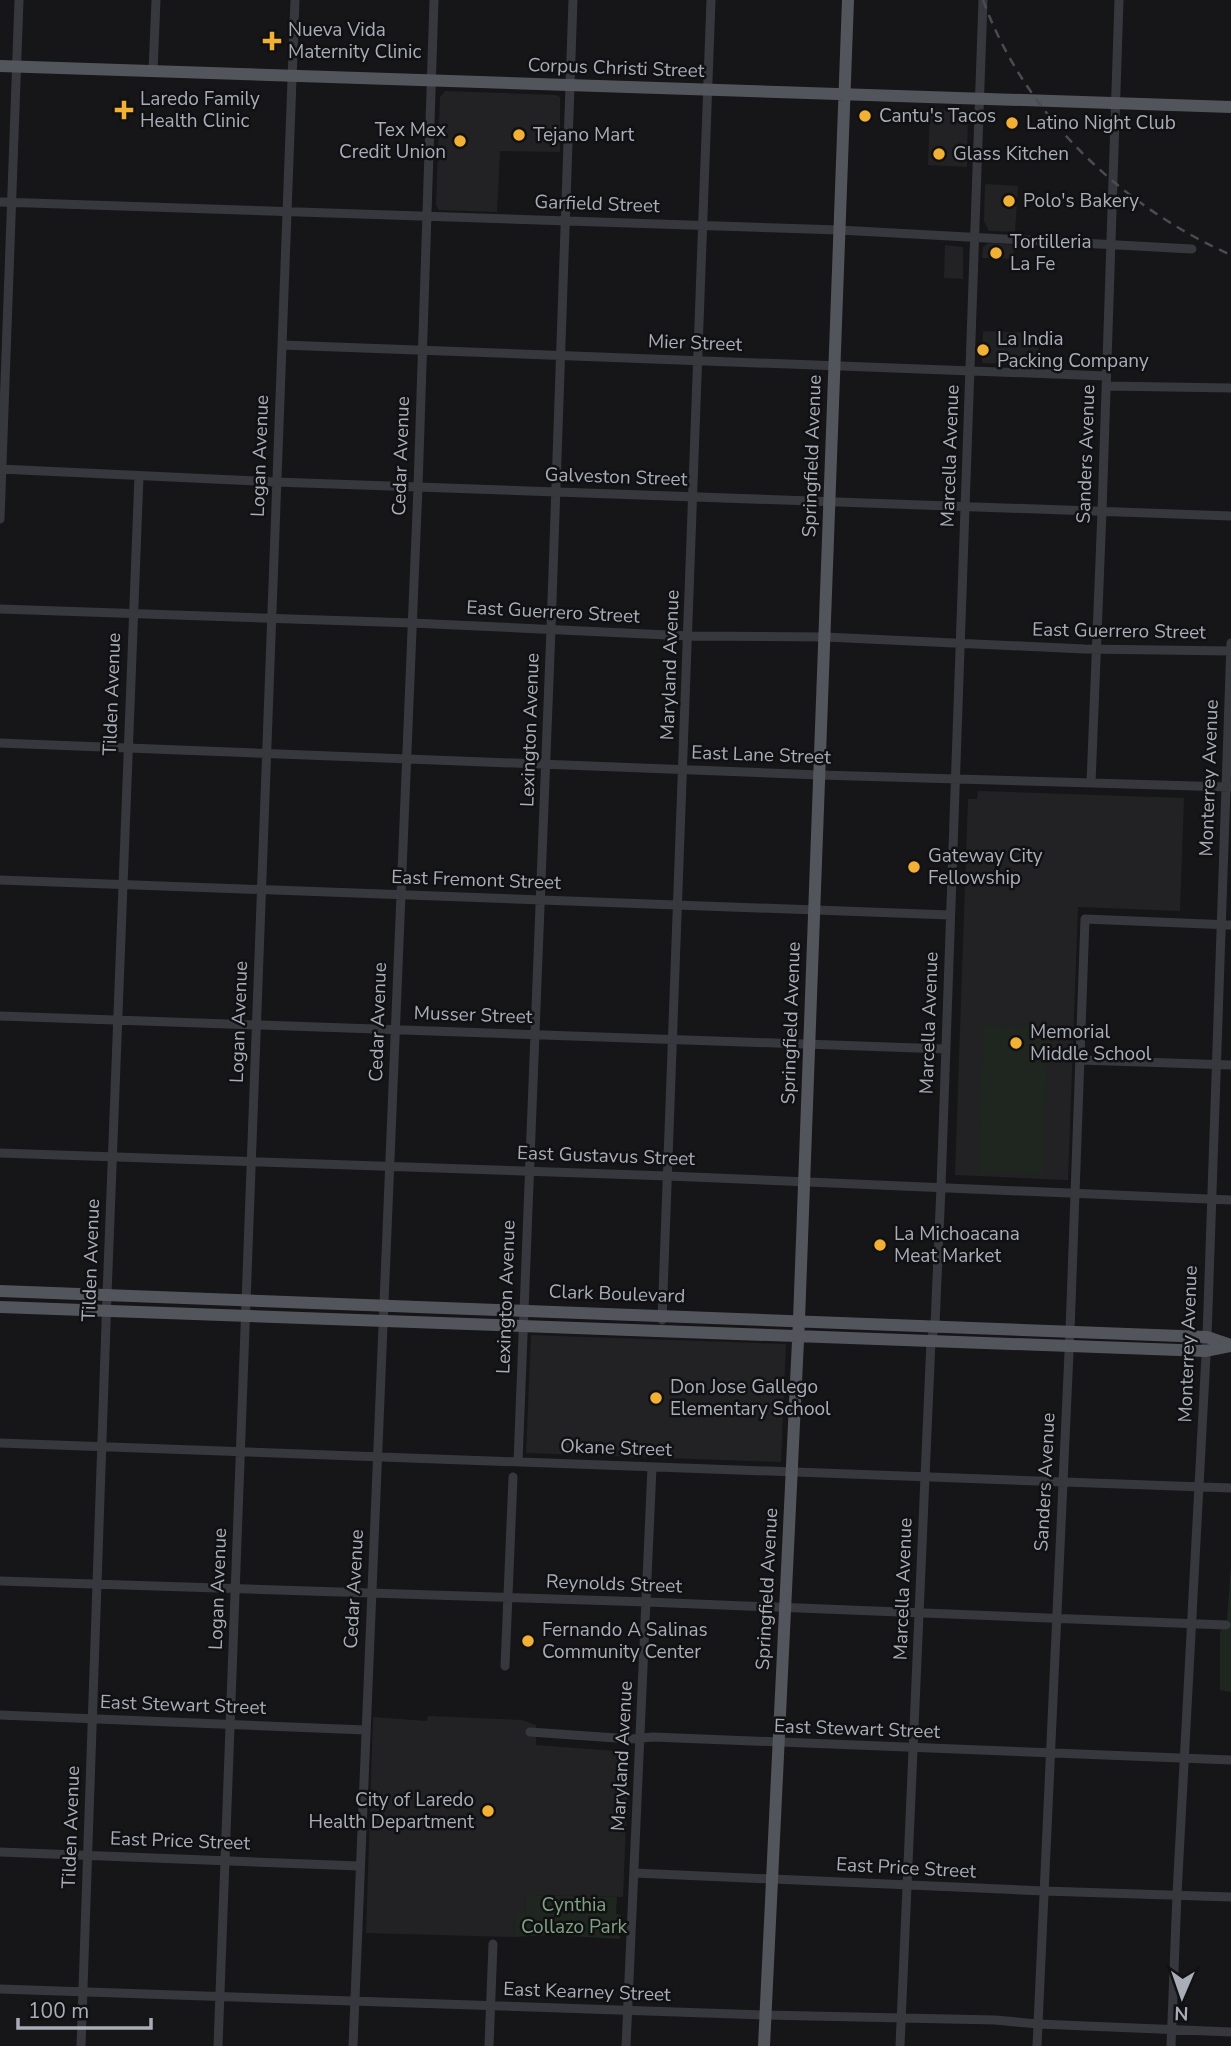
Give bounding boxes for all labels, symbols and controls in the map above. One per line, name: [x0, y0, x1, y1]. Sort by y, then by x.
place label: Nueva Vida Maternity Clinic: [288, 17, 421, 65]
marker: Nueva Vida Maternity Clinic: [262, 31, 282, 51]
street label: Corpus Christi Street: [527, 52, 705, 84]
place label: Laredo Family Health Clinic: [140, 86, 260, 134]
marker: Laredo Family Health Clinic: [114, 100, 134, 120]
place label: Cantu's Tacos: [879, 103, 996, 129]
marker: Cantu's Tacos: [857, 108, 873, 124]
place label: Latino Night Club: [1026, 110, 1176, 136]
marker: Latino Night Club: [1004, 115, 1020, 131]
place label: Tex Mex Credit Union: [339, 117, 446, 165]
place label: Tejano Mart: [533, 122, 635, 148]
marker: Tejano Mart: [511, 127, 527, 143]
marker: Tex Mex Credit Union: [452, 133, 468, 149]
place label: Glass Kitchen: [953, 141, 1069, 167]
marker: Glass Kitchen: [931, 146, 947, 162]
place label: Polo's Bakery: [1023, 188, 1139, 214]
street label: Garfield Street: [534, 189, 660, 219]
marker: Polo's Bakery: [1001, 193, 1017, 209]
place label: Tortilleria La Fe: [1010, 229, 1091, 277]
marker: Tortilleria La Fe: [988, 245, 1004, 261]
place label: La India Packing Company: [997, 326, 1149, 374]
street label: Mier Street: [647, 328, 743, 358]
marker: La India Packing Company: [975, 342, 991, 358]
street label: Springfield Avenue: [796, 374, 828, 538]
street label: Marcella Avenue: [935, 384, 965, 528]
street label: Sanders Avenue: [1071, 384, 1101, 524]
street label: Logan Avenue: [245, 394, 275, 518]
street label: Cedar Avenue: [386, 396, 416, 516]
street label: Galveston Street: [544, 462, 688, 492]
street label: Maryland Avenue: [654, 589, 686, 741]
street label: East Guerrero Street: [466, 594, 641, 630]
street label: East Guerrero Street: [1032, 616, 1206, 646]
street label: Tilden Avenue: [97, 632, 127, 756]
street label: Lexington Avenue: [514, 653, 546, 807]
street label: Monterrey Avenue: [1193, 699, 1225, 857]
street label: East Lane Street: [691, 740, 832, 770]
place label: Gateway City Fellowship: [928, 843, 1043, 891]
marker: Gateway City Fellowship: [906, 859, 922, 875]
street label: East Fremont Street: [391, 864, 562, 896]
street label: Springfield Avenue: [775, 941, 807, 1105]
street label: Marcella Avenue: [914, 951, 944, 1095]
street label: Logan Avenue: [224, 960, 254, 1084]
street label: Cedar Avenue: [363, 962, 393, 1082]
street label: Musser Street: [413, 1000, 533, 1030]
place label: Memorial Middle School: [1030, 1019, 1152, 1067]
marker: Memorial Middle School: [1008, 1035, 1024, 1051]
street label: East Gustavus Street: [517, 1140, 696, 1172]
street label: Tilden Avenue: [76, 1198, 106, 1322]
street label: Lexington Avenue: [490, 1220, 522, 1374]
place label: La Michoacana Meat Market: [894, 1221, 1020, 1269]
marker: La Michoacana Meat Market: [872, 1237, 888, 1253]
street label: Monterrey Avenue: [1172, 1265, 1204, 1423]
street label: Clark Boulevard: [548, 1279, 686, 1309]
place label: Don Jose Gallego Elementary School: [670, 1374, 831, 1422]
marker: Don Jose Gallego Elementary School: [648, 1390, 664, 1406]
street label: Sanders Avenue: [1028, 1412, 1062, 1552]
street label: Okane Street: [560, 1433, 673, 1463]
street label: Springfield Avenue: [750, 1507, 784, 1671]
street label: Marcella Avenue: [888, 1517, 918, 1661]
street label: Logan Avenue: [203, 1527, 233, 1651]
street label: Cedar Avenue: [338, 1529, 370, 1649]
street label: Reynolds Street: [546, 1569, 683, 1599]
place label: Fernando A Salinas Community Center: [542, 1617, 708, 1665]
marker: Fernando A Salinas Community Center: [520, 1633, 536, 1649]
street label: Maryland Avenue: [605, 1680, 639, 1832]
street label: East Stewart Street: [99, 1689, 267, 1721]
street label: East Stewart Street: [773, 1713, 941, 1745]
street label: Tilden Avenue: [56, 1765, 86, 1889]
place label: City of Laredo Health Department: [308, 1787, 474, 1835]
marker: City of Laredo Health Department: [480, 1803, 496, 1819]
street label: East Price Street: [110, 1826, 251, 1856]
street label: East Price Street: [835, 1851, 977, 1885]
park label: Cynthia Collazo Park: [521, 1892, 627, 1940]
north arrow: [1147, 1962, 1217, 2032]
street label: East Kearney Street: [503, 1976, 671, 2008]
scale bar: [18, 1986, 150, 2030]
text: 100 m: [28, 1997, 89, 2025]
text: N: [1174, 2000, 1189, 2026]

